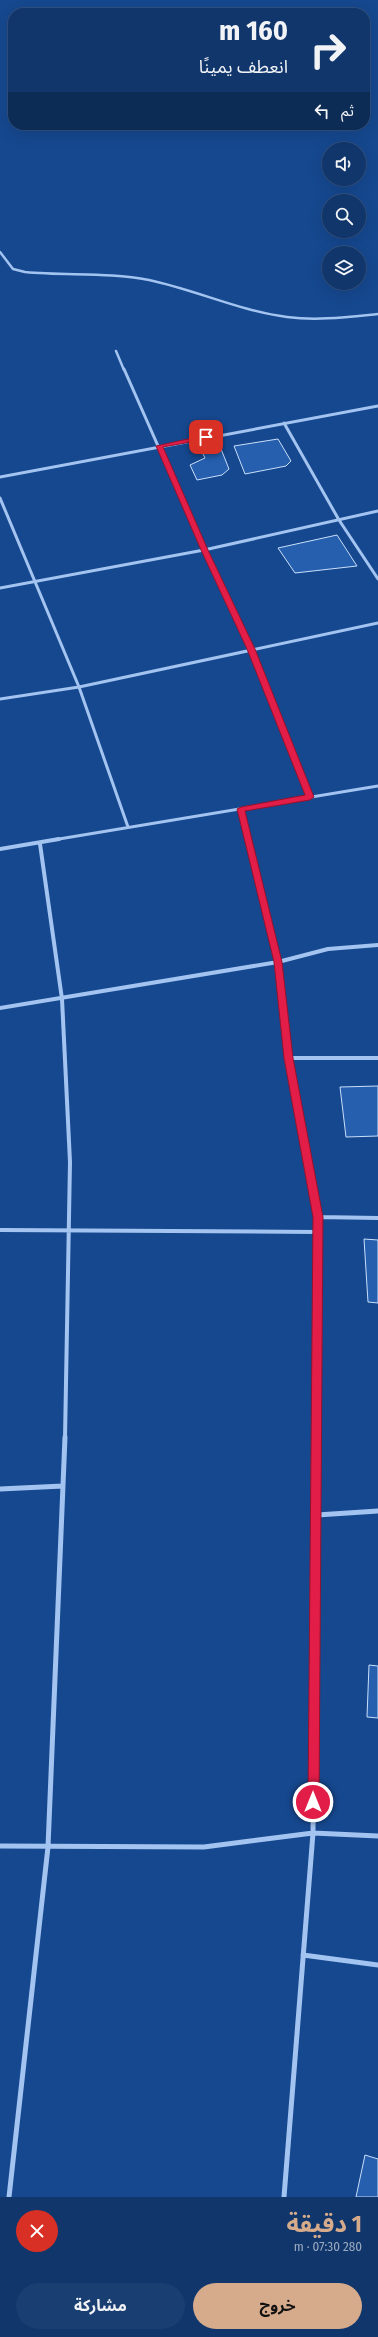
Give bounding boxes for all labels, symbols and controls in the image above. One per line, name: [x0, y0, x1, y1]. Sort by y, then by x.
text: 160 m: [219, 14, 288, 47]
icon: right: [302, 24, 354, 76]
text: انعطف يمينًا: [199, 56, 288, 78]
icon: left: [311, 100, 333, 122]
text: ثم: [341, 102, 354, 120]
map controls: [322, 142, 366, 290]
button: sound: [322, 142, 366, 186]
button: search: [322, 194, 366, 238]
button: layers: [322, 246, 366, 290]
pin: [189, 420, 223, 454]
icon: arrive: [195, 426, 217, 448]
position arrow: [292, 1781, 334, 1823]
button: close: [16, 2210, 58, 2252]
text: 1 دقيقة: [286, 2210, 362, 2238]
text: 280 m · 07:30: [294, 2239, 362, 2254]
button: مشاركة: [16, 2283, 185, 2329]
button: خروج: [193, 2283, 362, 2329]

